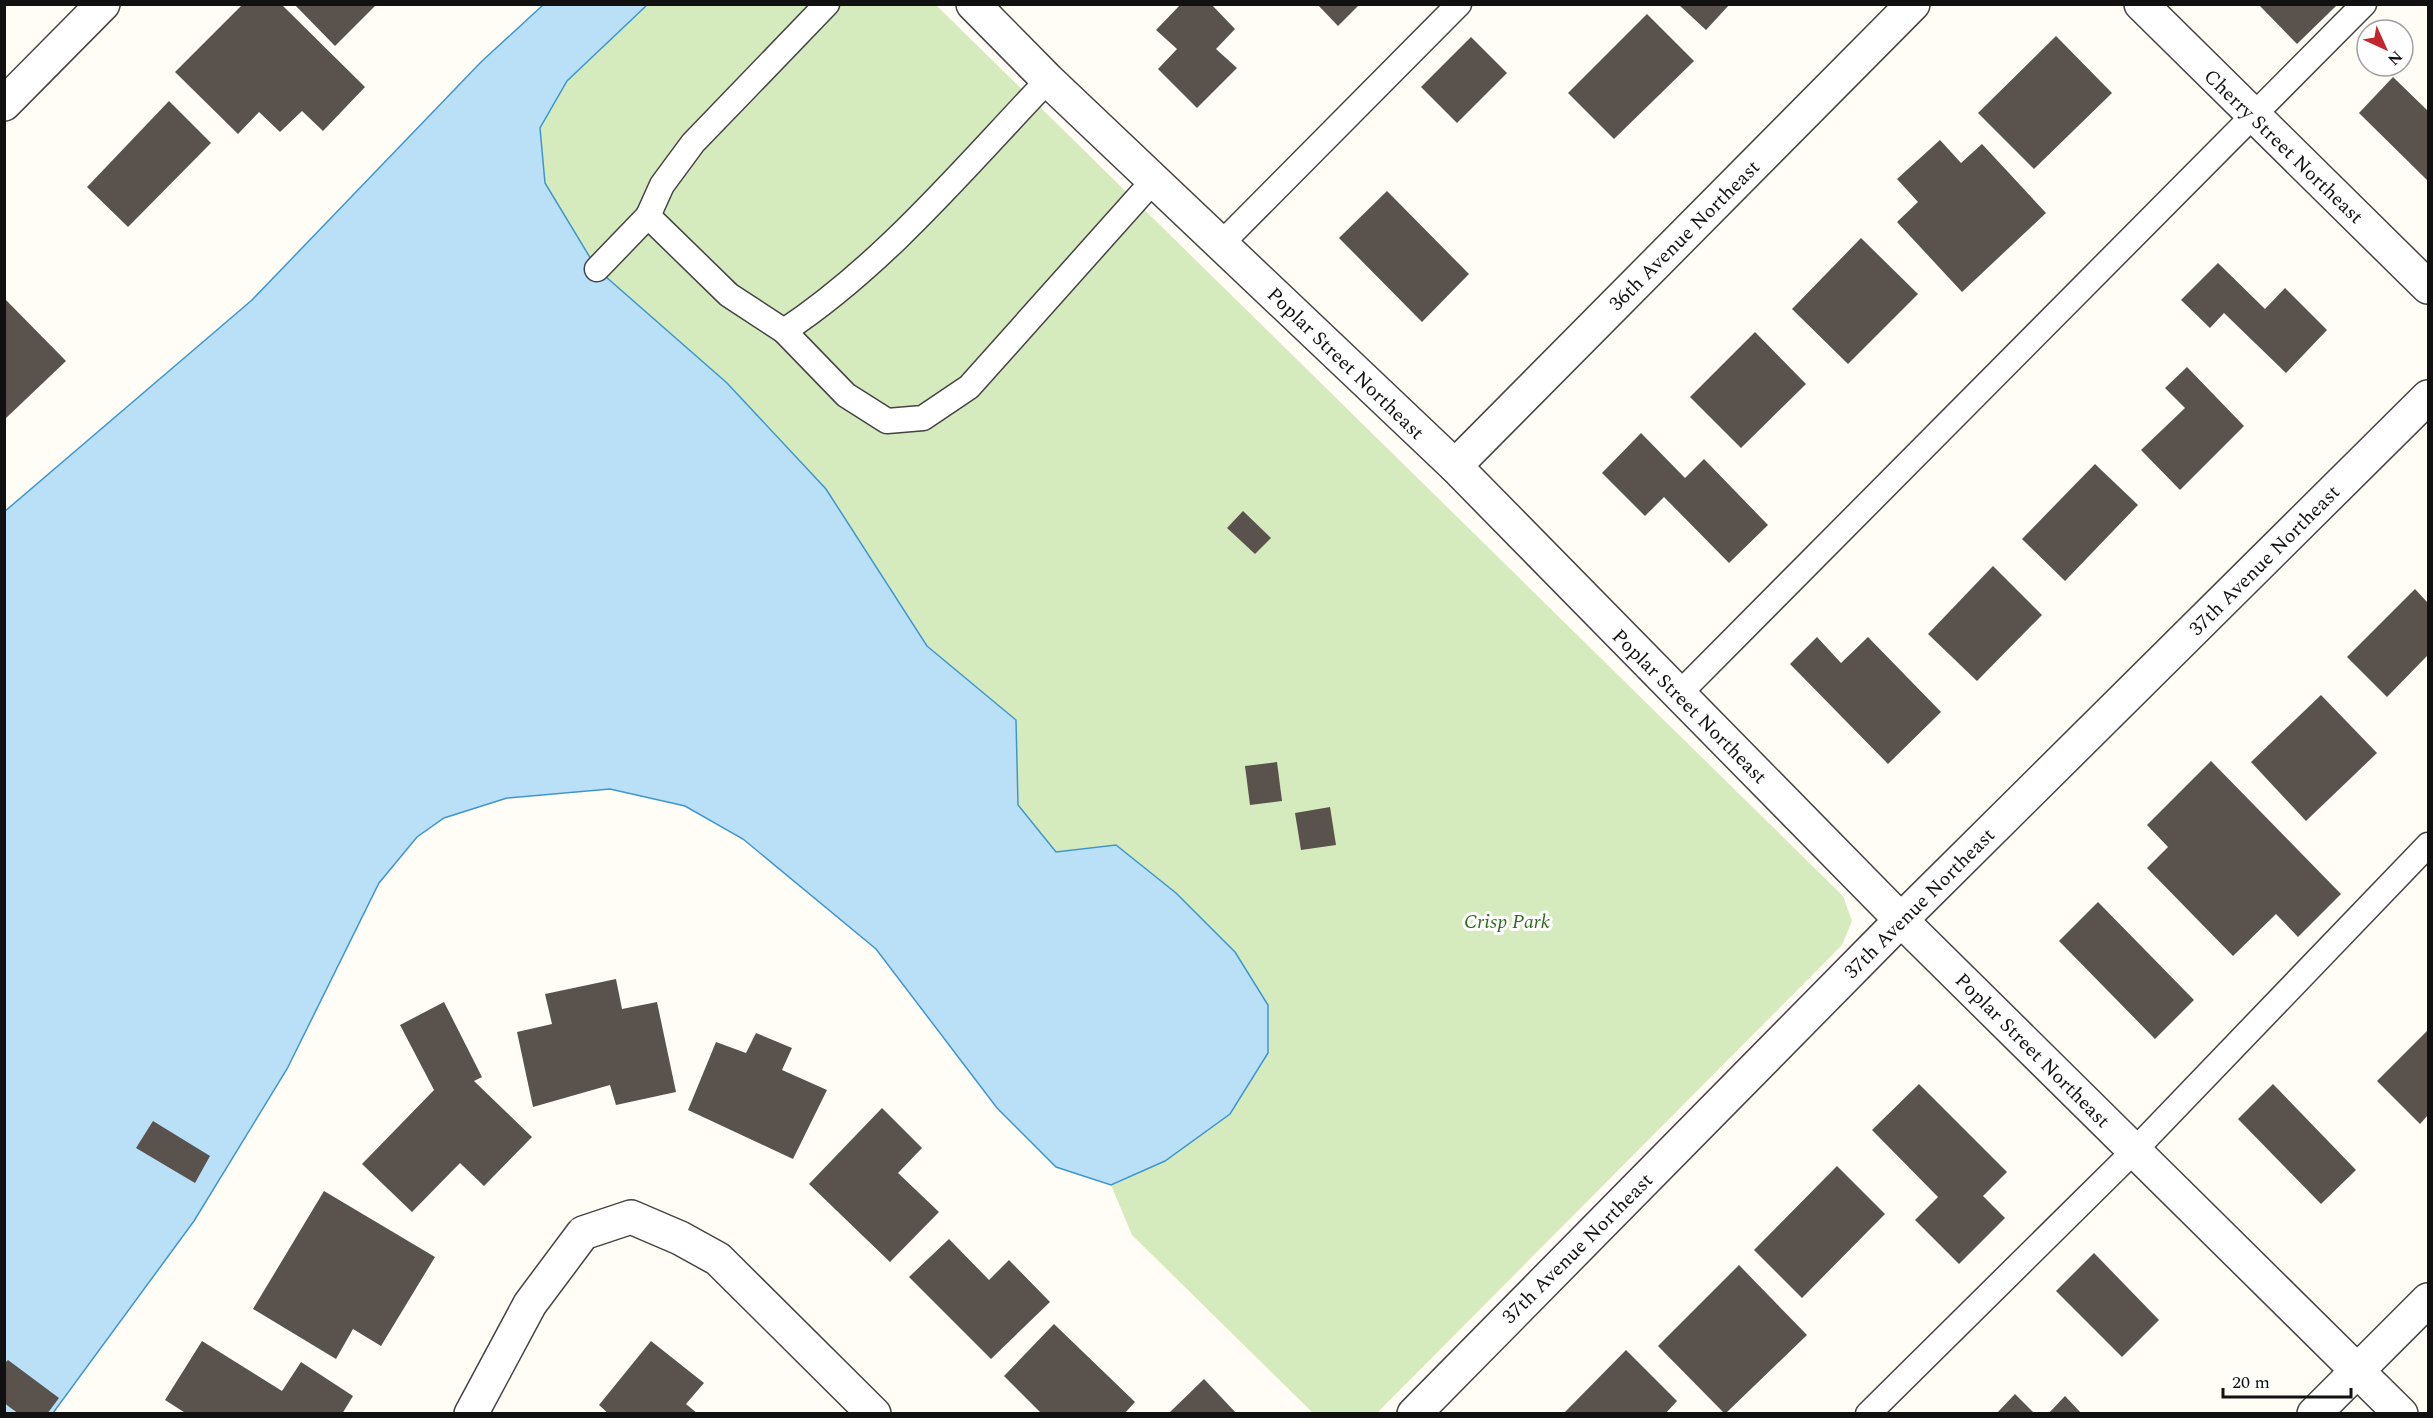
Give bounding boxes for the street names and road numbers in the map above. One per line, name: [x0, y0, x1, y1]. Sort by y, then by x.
street label: Cherry Street Northeast: [2197, 62, 2370, 231]
street label: 36th Avenue Northeast: [1602, 153, 1767, 318]
street label: Poplar Street Northeast: [1260, 280, 1431, 447]
street label: 37th Avenue Northeast: [2182, 478, 2347, 643]
street label: Poplar Street Northeast: [1605, 622, 1774, 791]
street label: 37th Avenue Northeast: [1837, 821, 2002, 986]
street label: Poplar Street Northeast: [1948, 966, 2117, 1135]
street label: 37th Avenue Northeast: [1495, 1166, 1660, 1331]

